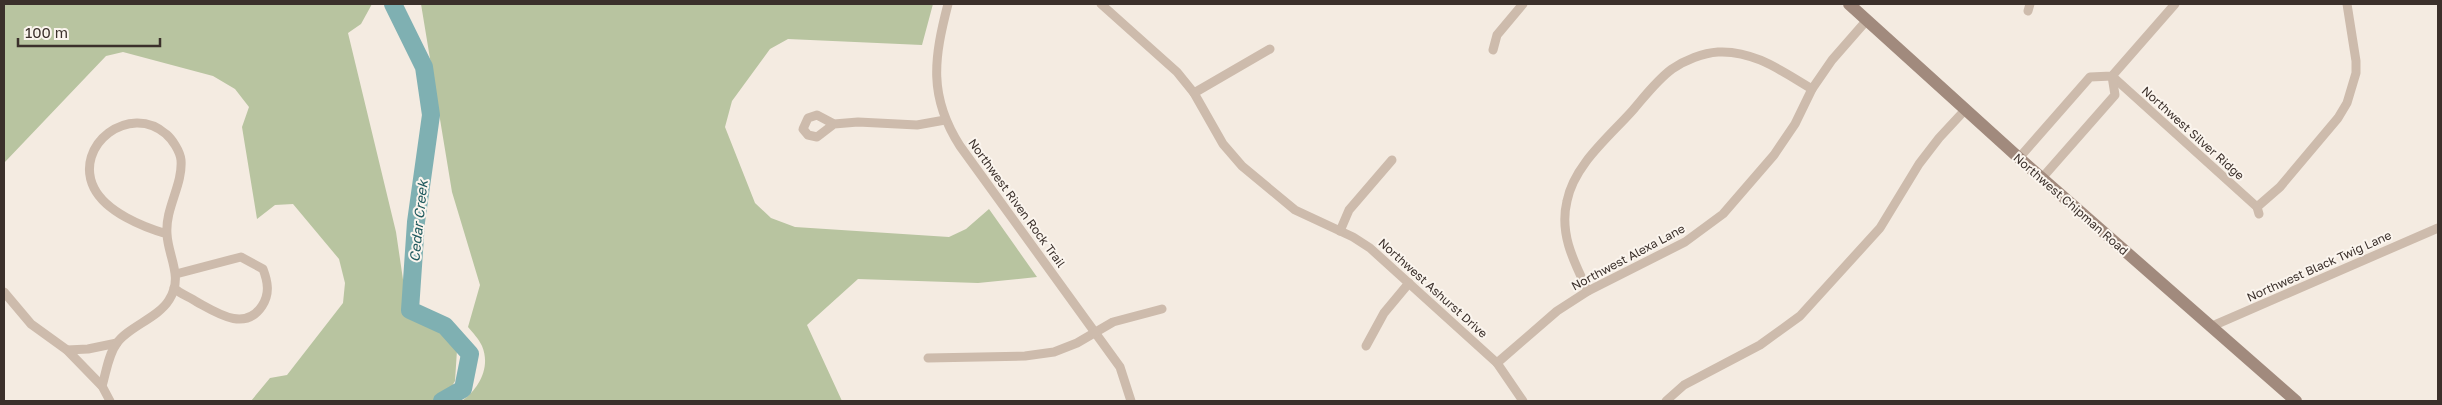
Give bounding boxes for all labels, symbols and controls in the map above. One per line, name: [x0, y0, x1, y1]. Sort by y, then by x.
scale bar: [18, 15, 160, 47]
text: 100 m: [25, 23, 68, 41]
street label: Northwest Silver Ridge: [2139, 83, 2247, 183]
street label: Northwest Riven Rock Trail: [965, 136, 1069, 270]
street label: Northwest Chipman Road: [2010, 150, 2132, 258]
water label: Cedar Creek: [405, 177, 431, 263]
street label: Northwest Alexa Lane: [1569, 221, 1687, 293]
street label: Northwest Black Twig Lane: [2244, 227, 2394, 305]
street label: Northwest Ashurst Drive: [1375, 235, 1491, 341]

